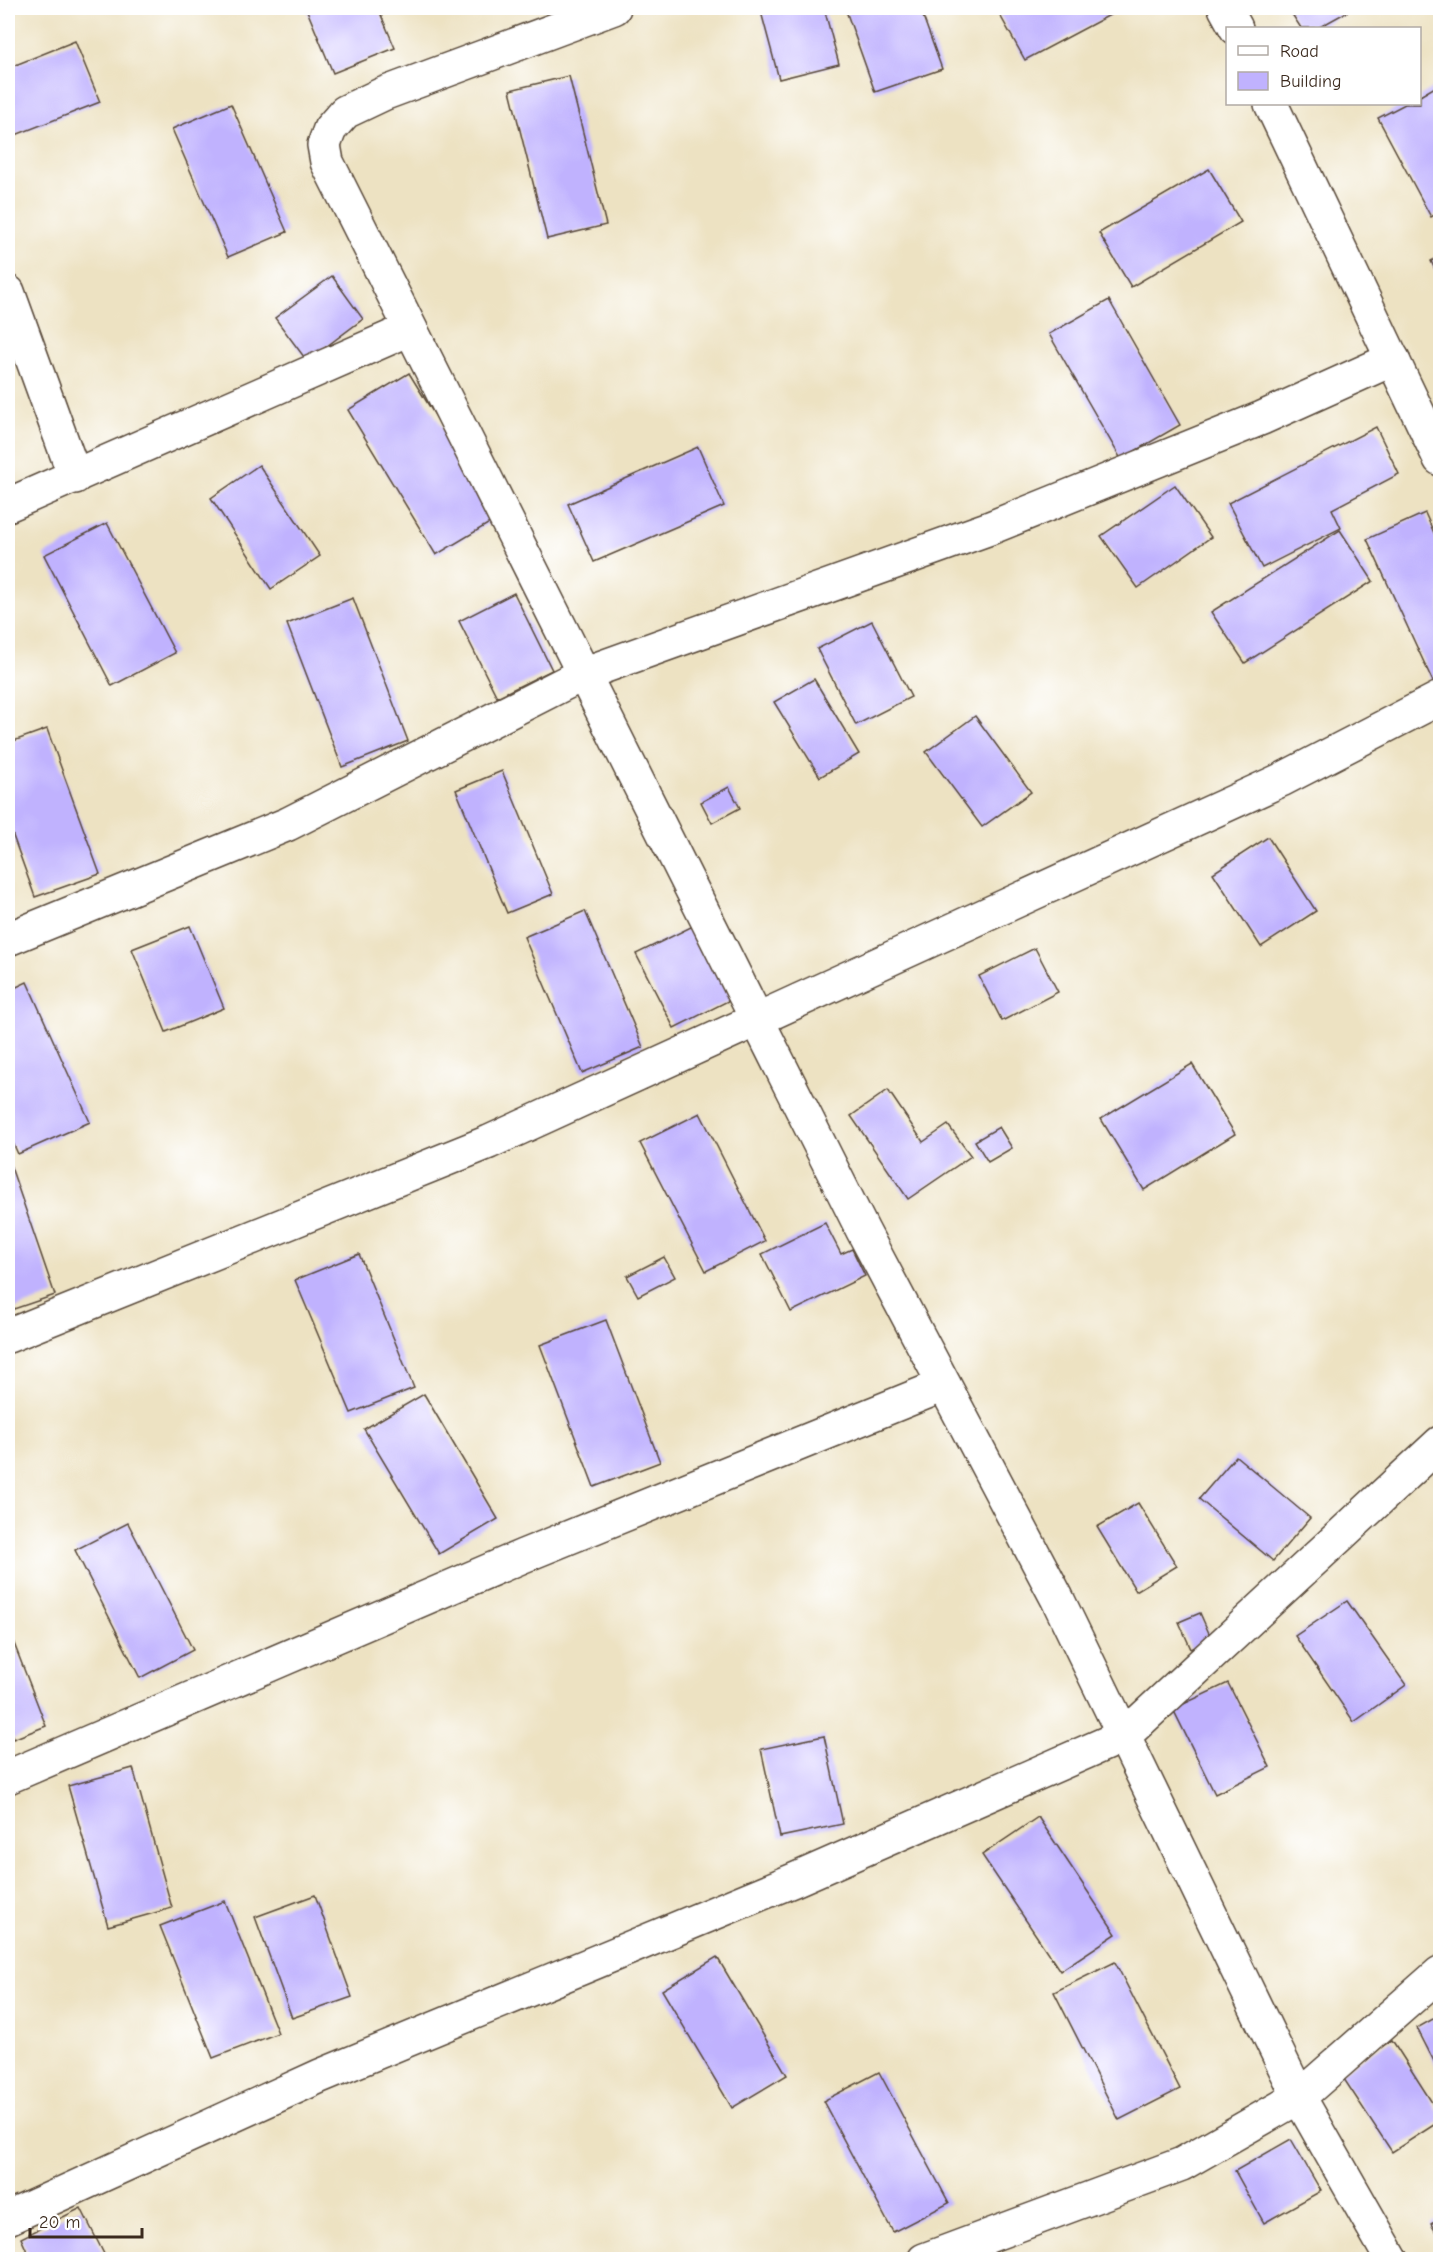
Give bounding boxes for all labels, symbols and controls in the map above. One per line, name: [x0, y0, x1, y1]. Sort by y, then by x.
legend: [1226, 27, 1421, 105]
text: Road: [1280, 41, 1319, 62]
text: Building: [1280, 71, 1342, 92]
scale bar: [30, 2201, 142, 2239]
text: 20 m: [39, 2212, 80, 2233]

